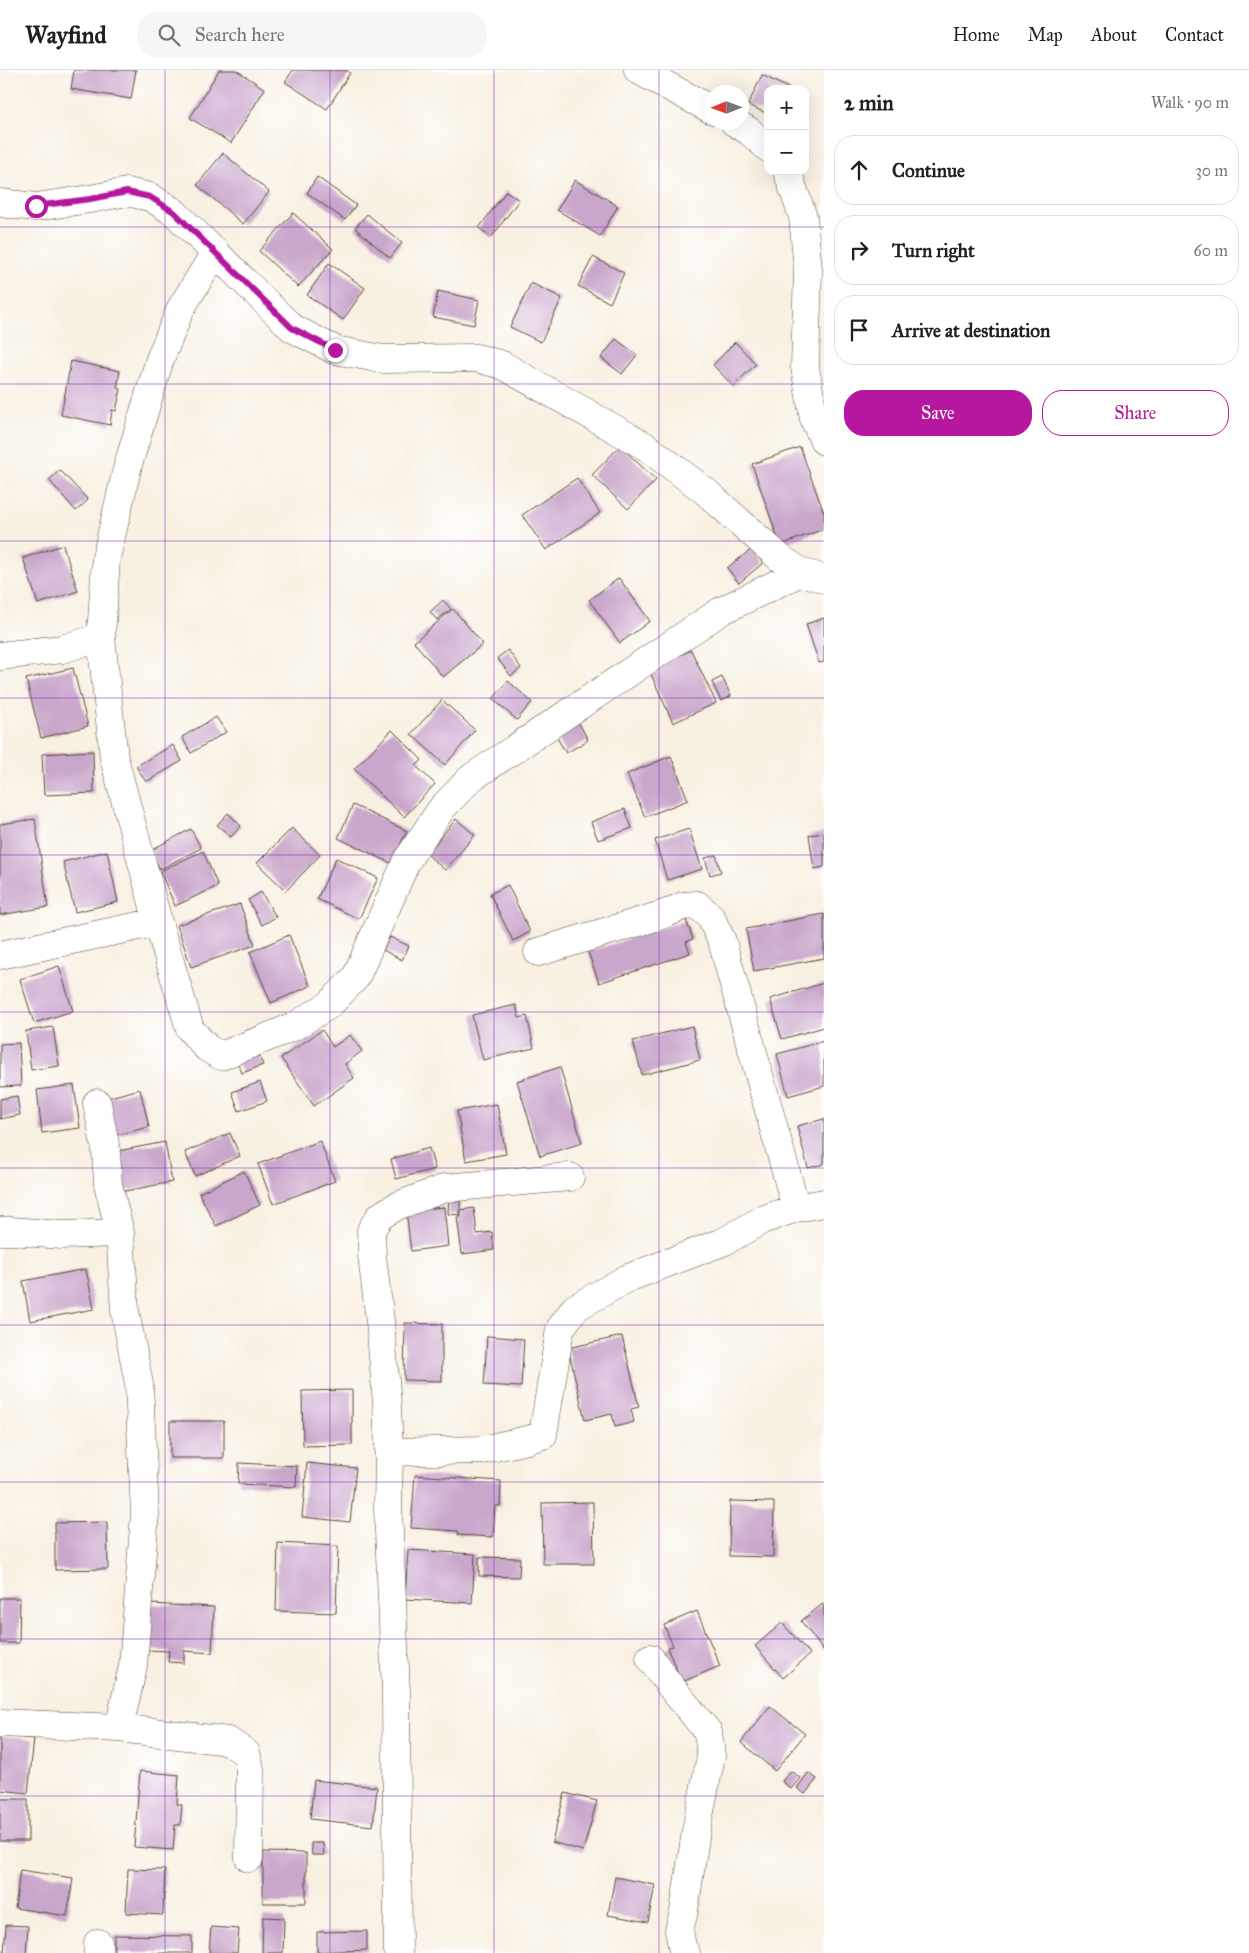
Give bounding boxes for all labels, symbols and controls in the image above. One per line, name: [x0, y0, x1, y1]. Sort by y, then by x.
search box: [137, 12, 487, 57]
text: Wayfind: [25, 20, 107, 50]
icon: search: [155, 21, 183, 49]
text: Search here: [195, 23, 285, 46]
text: Home: [953, 24, 1000, 46]
text: Map: [1028, 24, 1063, 46]
text: About: [1091, 24, 1137, 46]
text: Contact: [1165, 24, 1224, 46]
north arrow: [704, 85, 749, 130]
map controls: [764, 85, 809, 175]
button: +: [764, 85, 809, 130]
text: 2 min: [844, 90, 894, 116]
text: Walk · 90 m: [1151, 93, 1229, 112]
button: −: [764, 130, 809, 175]
icon: ahead: [845, 156, 873, 184]
text: Continue: [892, 159, 965, 182]
text: 30 m: [1195, 161, 1228, 180]
route start: [25, 195, 48, 218]
icon: right: [845, 236, 873, 264]
text: Turn right: [892, 239, 975, 262]
text: 60 m: [1194, 241, 1228, 260]
icon: arrive: [845, 316, 873, 344]
text: Arrive at destination: [892, 319, 1050, 342]
route end: [324, 339, 347, 362]
button: Save: [844, 390, 1032, 436]
button: Share: [1042, 390, 1229, 436]

